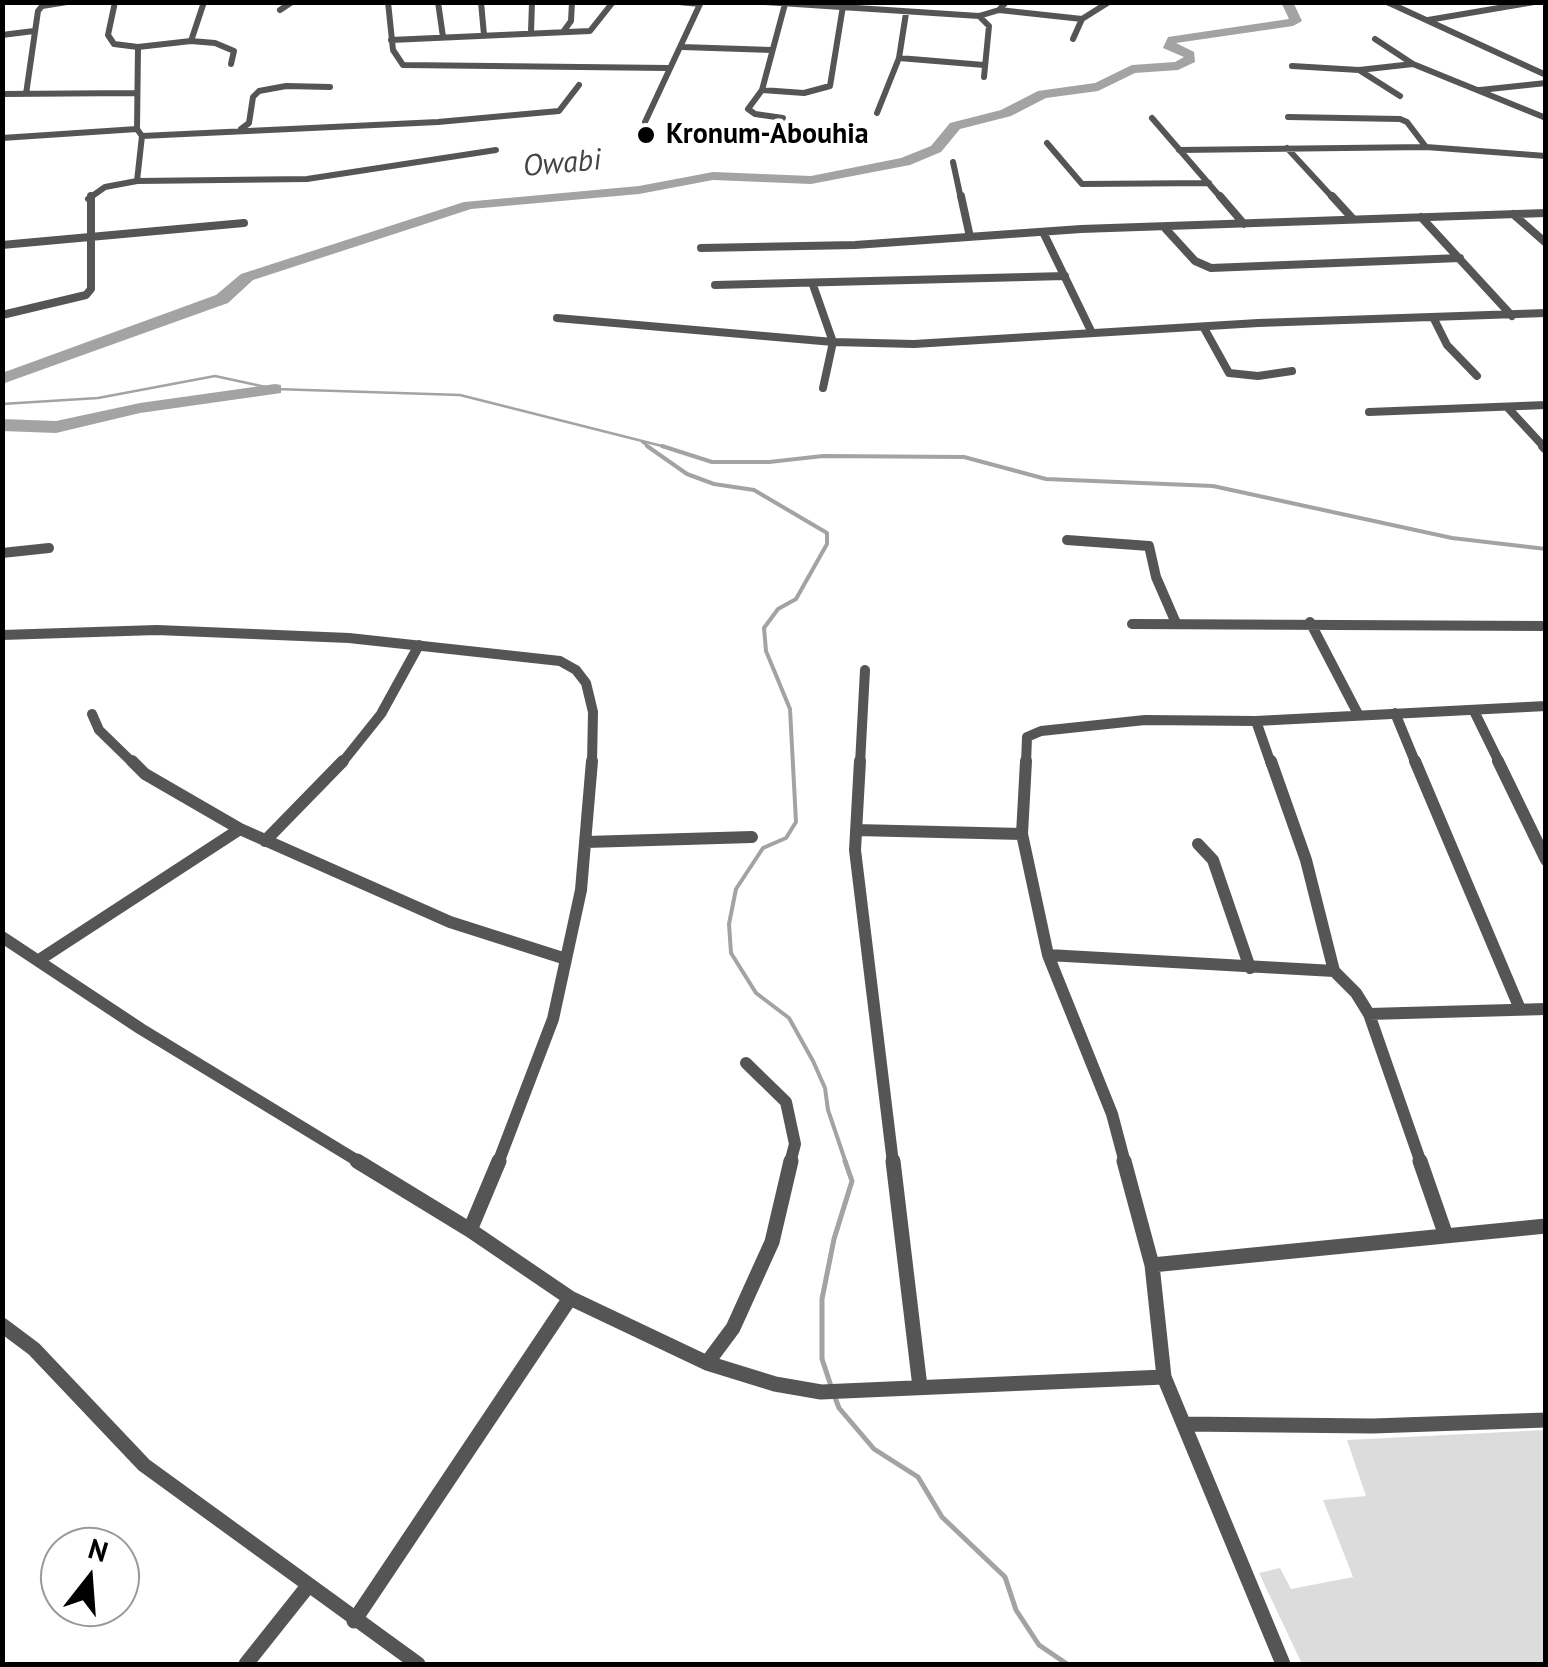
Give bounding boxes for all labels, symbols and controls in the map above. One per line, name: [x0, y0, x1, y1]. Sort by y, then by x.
place label: Kronum-Abouhia: [666, 118, 869, 152]
marker: Kronum-Abouhia: [635, 124, 657, 146]
water label: Owabi: [522, 143, 602, 185]
north arrow: [40, 1527, 140, 1627]
text: N: [84, 1529, 113, 1570]

